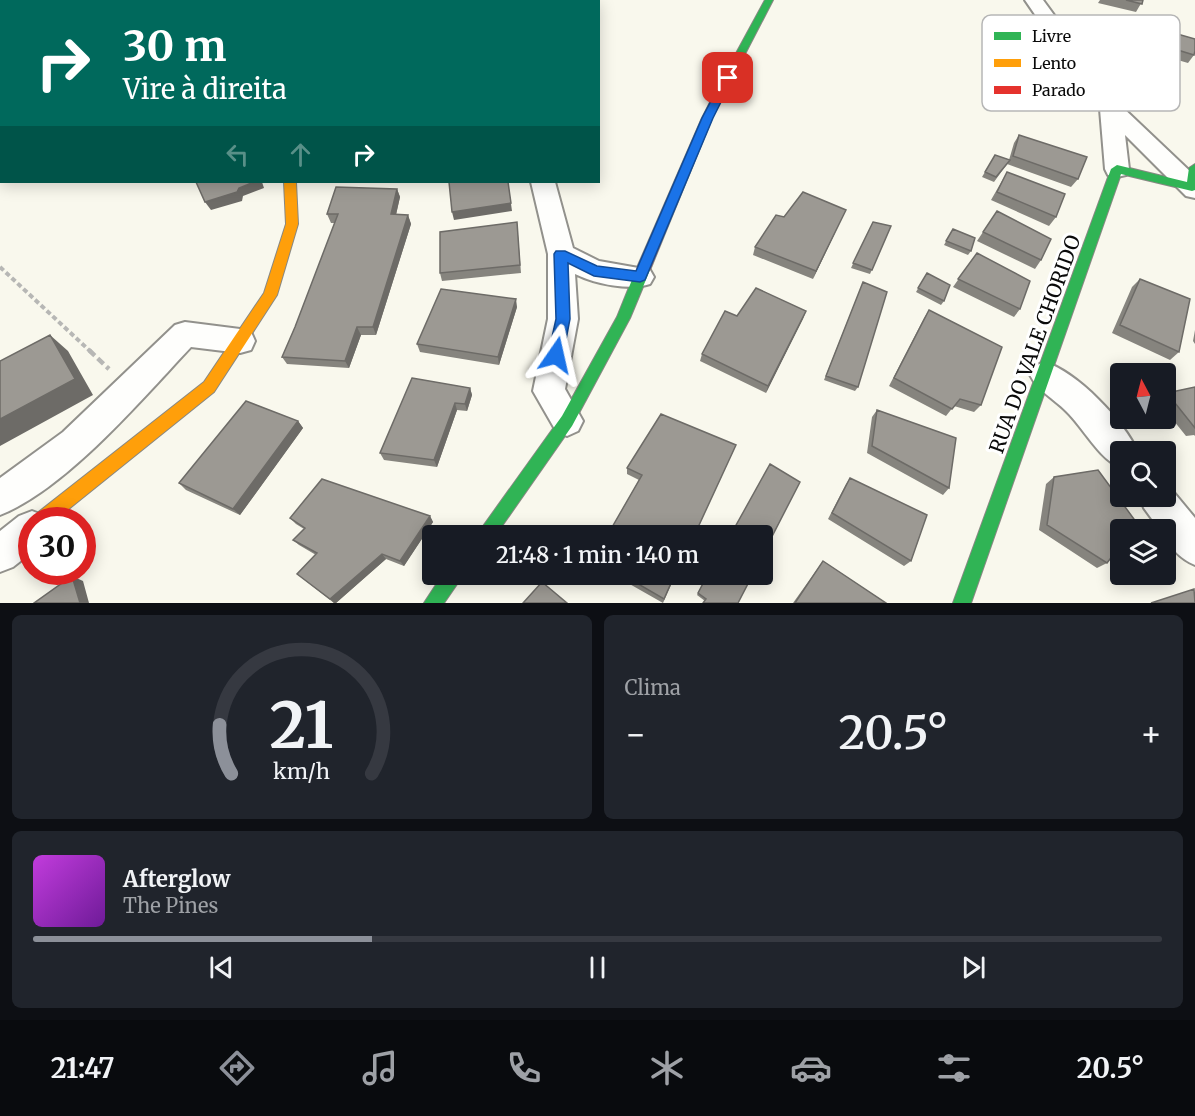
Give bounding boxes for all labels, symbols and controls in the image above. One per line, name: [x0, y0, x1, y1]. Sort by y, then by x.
legend: [982, 15, 1180, 111]
text: 30 m: [123, 20, 227, 72]
icon: right: [24, 24, 102, 102]
text: Livre: [1032, 26, 1071, 46]
pin: [702, 52, 753, 103]
text: Lento: [1032, 53, 1076, 73]
icon: arrive: [711, 61, 744, 94]
text: Vire à direita: [123, 72, 287, 106]
text: Parado: [1032, 80, 1085, 100]
icon: left: [221, 138, 254, 171]
icon: ahead: [284, 138, 317, 171]
icon: right: [347, 138, 380, 171]
street label: RUA DO VALE CHORIDO: [983, 231, 1086, 456]
position arrow: [524, 323, 588, 387]
north arrow: [1110, 363, 1176, 429]
map controls: [1110, 363, 1176, 585]
button: search: [1110, 441, 1176, 507]
speed limit sign: 30: [18, 507, 96, 585]
button: layers: [1110, 519, 1176, 585]
text: 21:48 · 1 min · 140 m: [496, 541, 699, 569]
text: Clima: [625, 675, 681, 700]
text: 21: [270, 687, 334, 765]
text: 20.5°: [838, 705, 948, 761]
text: −: [625, 714, 647, 755]
text: +: [1140, 714, 1162, 755]
text: km/h: [273, 758, 330, 785]
text: Afterglow: [123, 865, 230, 893]
text: The Pines: [123, 893, 218, 918]
icon: previous: [205, 951, 238, 984]
icon: pause: [581, 951, 614, 984]
icon: next: [957, 951, 990, 984]
icon: directions: [216, 1047, 258, 1089]
icon: music: [359, 1047, 401, 1089]
icon: phone: [503, 1047, 545, 1089]
icon: climate: [646, 1047, 688, 1089]
icon: car: [790, 1047, 832, 1089]
icon: filters: [933, 1047, 975, 1089]
text: 21:47: [51, 1051, 115, 1085]
text: 20.5°: [1077, 1051, 1144, 1085]

